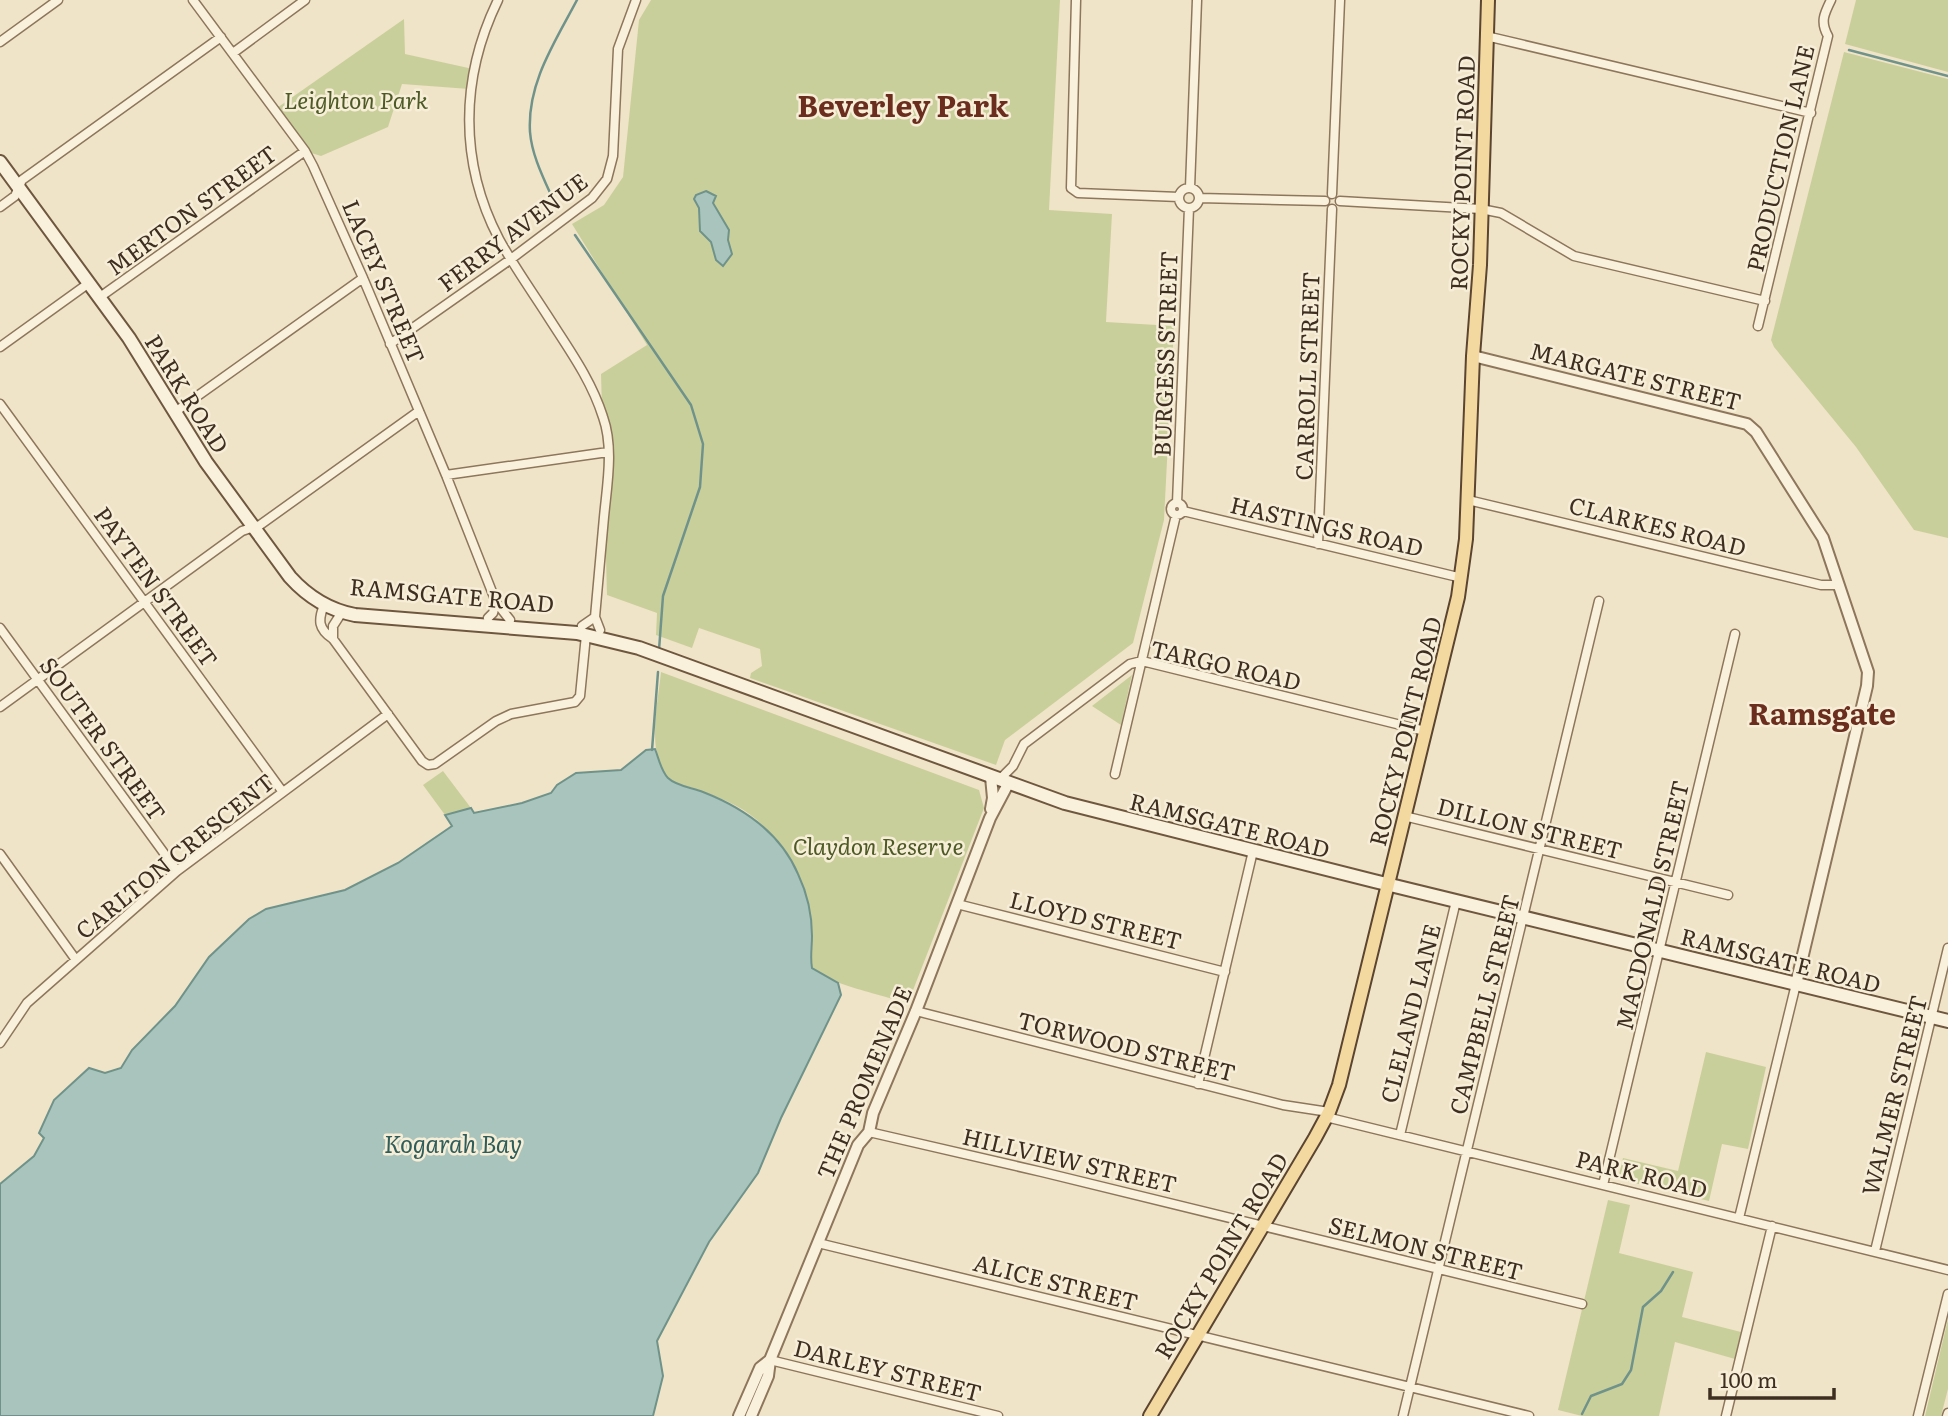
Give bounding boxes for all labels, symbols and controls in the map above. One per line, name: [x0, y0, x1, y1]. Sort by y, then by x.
street label: PRODUCTION LANE: [1736, 41, 1822, 275]
street label: ROCKY POINT ROAD: [1440, 55, 1482, 291]
park label: Leighton Park: [284, 82, 429, 116]
district label: Beverley Park: [797, 82, 1010, 126]
street label: MERTON STREET: [99, 136, 283, 282]
street label: FERRY AVENUE: [430, 163, 594, 299]
street label: LACEY STREET: [335, 194, 435, 368]
street label: BURGESS STREET: [1143, 250, 1185, 458]
street label: CARROLL STREET: [1285, 271, 1327, 481]
street label: PARK ROAD: [138, 327, 238, 459]
street label: MARGATE STREET: [1527, 332, 1745, 418]
street label: HASTINGS ROAD: [1227, 486, 1427, 564]
street label: CLARKES ROAD: [1566, 487, 1750, 563]
street label: PAYTEN STREET: [87, 499, 227, 673]
street label: RAMSGATE ROAD: [348, 568, 556, 620]
street label: ROCKY POINT ROAD: [1359, 613, 1449, 849]
street label: TARGO ROAD: [1147, 630, 1305, 698]
street label: SOUTER STREET: [33, 649, 175, 827]
district label: Ramsgate: [1748, 690, 1896, 734]
street label: CARLTON CRESCENT: [67, 764, 281, 946]
street label: MACDONALD STREET: [1606, 777, 1696, 1033]
street label: RAMSGATE ROAD: [1126, 783, 1334, 865]
street label: DILLON STREET: [1434, 788, 1626, 866]
park label: Claydon Reserve: [793, 828, 963, 862]
street label: LLOYD STREET: [1006, 881, 1186, 957]
street label: CAMPBELL STREET: [1439, 890, 1527, 1118]
street label: RAMSGATE ROAD: [1677, 918, 1885, 1000]
street label: CLELAND LANE: [1370, 920, 1448, 1106]
street label: THE PROMENADE: [807, 980, 919, 1184]
street label: WALMER STREET: [1852, 991, 1934, 1199]
street label: TORWOOD STREET: [1014, 1001, 1240, 1089]
street label: HILLVIEW STREET: [959, 1118, 1181, 1200]
water label: Kogarah Bay: [384, 1125, 522, 1160]
street label: PARK ROAD: [1573, 1140, 1711, 1206]
street label: ROCKY POINT ROAD: [1145, 1145, 1295, 1365]
street label: SELMON STREET: [1325, 1206, 1527, 1288]
street label: ALICE STREET: [970, 1244, 1142, 1318]
street label: DARLEY STREET: [791, 1329, 986, 1409]
scale bar: [1710, 1356, 1834, 1400]
text: 100 m: [1720, 1363, 1777, 1394]

